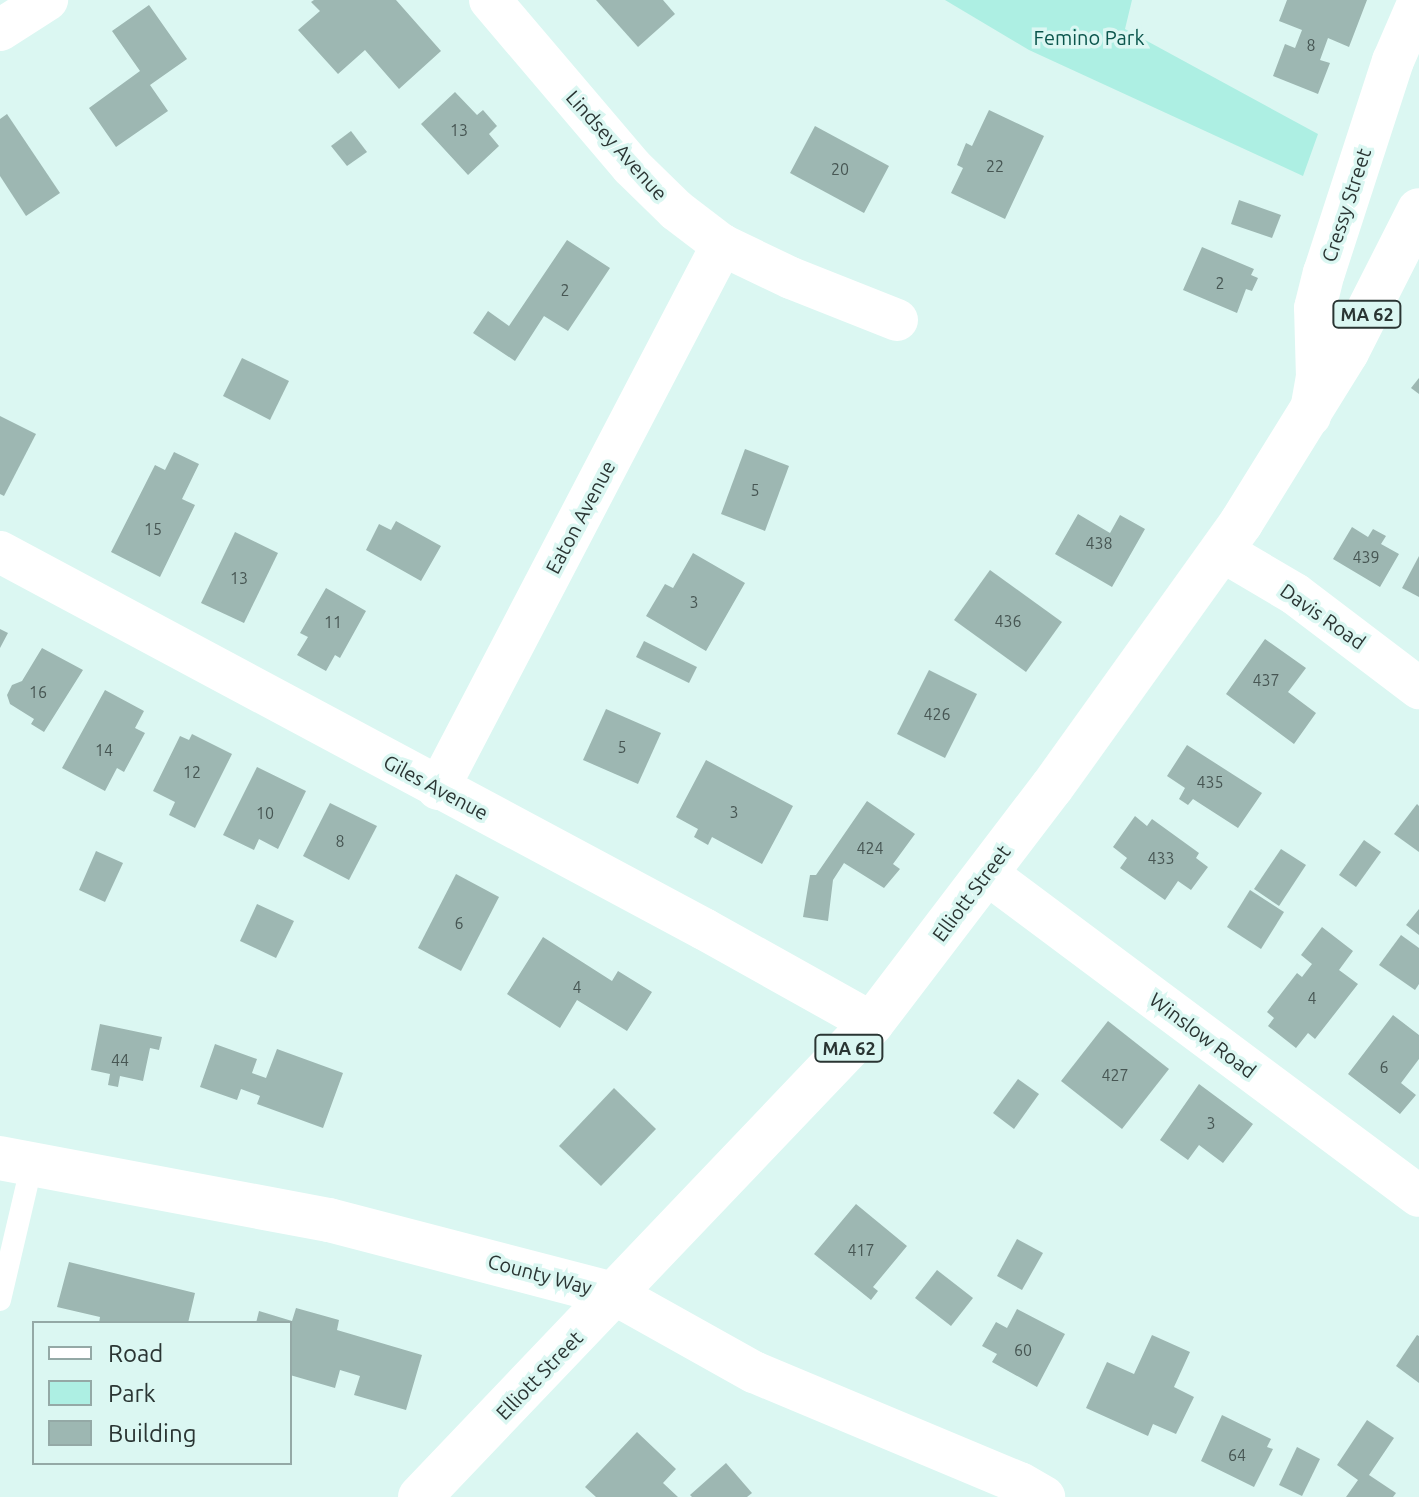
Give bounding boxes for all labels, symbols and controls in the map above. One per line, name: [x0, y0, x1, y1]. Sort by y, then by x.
park label: Femino Park: [1033, 25, 1145, 49]
house number: 8: [1306, 35, 1316, 55]
street label: Lindsey Avenue: [561, 85, 673, 205]
house number: 13: [450, 120, 468, 140]
street label: Cressy Street: [1316, 145, 1376, 265]
house number: 22: [986, 156, 1004, 176]
house number: 20: [831, 159, 849, 179]
house number: 2: [1215, 273, 1225, 293]
house number: 2: [560, 280, 570, 300]
road number: MA 62: [1331, 300, 1403, 328]
street label: Eaton Avenue: [540, 456, 620, 578]
house number: 5: [750, 480, 760, 500]
house number: 15: [144, 519, 162, 539]
house number: 438: [1085, 533, 1113, 553]
house number: 439: [1352, 547, 1380, 567]
house number: 13: [230, 568, 248, 588]
street label: Davis Road: [1276, 578, 1370, 654]
house number: 3: [689, 592, 699, 612]
house number: 436: [994, 611, 1022, 631]
house number: 11: [324, 612, 342, 632]
house number: 437: [1252, 670, 1280, 690]
house number: 16: [29, 682, 47, 702]
house number: 426: [923, 704, 951, 724]
house number: 5: [617, 737, 627, 757]
house number: 14: [95, 740, 113, 760]
street label: Giles Avenue: [380, 749, 492, 825]
house number: 12: [183, 762, 201, 782]
house number: 435: [1196, 772, 1224, 792]
house number: 3: [729, 802, 739, 822]
house number: 10: [256, 803, 274, 823]
house number: 8: [335, 831, 345, 851]
house number: 424: [856, 838, 884, 858]
street label: Elliott Street: [927, 840, 1015, 946]
house number: 433: [1147, 848, 1175, 868]
house number: 6: [454, 913, 464, 933]
house number: 4: [572, 977, 582, 997]
street label: Winslow Road: [1145, 987, 1261, 1083]
house number: 4: [1307, 988, 1317, 1008]
road number: MA 62: [813, 1034, 885, 1062]
house number: 44: [111, 1050, 129, 1070]
house number: 6: [1379, 1057, 1389, 1077]
house number: 427: [1101, 1065, 1129, 1085]
house number: 3: [1206, 1113, 1216, 1133]
house number: 417: [847, 1240, 875, 1260]
street label: County Way: [485, 1249, 595, 1299]
legend: [32, 1321, 292, 1465]
street label: Elliott Street: [491, 1326, 587, 1424]
text: Road: [108, 1340, 163, 1367]
house number: 60: [1014, 1340, 1032, 1360]
text: Park: [108, 1380, 156, 1407]
text: Building: [108, 1420, 196, 1447]
house number: 64: [1228, 1445, 1246, 1465]

